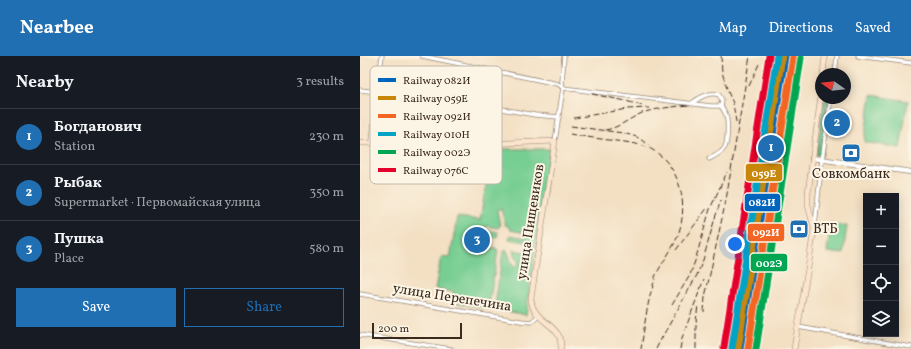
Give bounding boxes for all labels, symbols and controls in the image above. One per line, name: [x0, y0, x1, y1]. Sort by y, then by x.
text: Nearbee: [20, 15, 94, 41]
text: Map: [719, 19, 747, 38]
text: Directions: [769, 19, 833, 38]
text: Saved: [855, 19, 891, 38]
legend: [370, 66, 502, 184]
north arrow: [815, 68, 851, 104]
text: Nearby: [16, 71, 74, 94]
text: 3 results: [296, 73, 344, 91]
text: Railway 082И: [403, 74, 470, 89]
text: Railway 059Е: [403, 92, 468, 107]
pin: 2: [824, 108, 850, 138]
text: Railway 092И: [403, 110, 471, 125]
text: Богданович: [54, 117, 142, 138]
text: 1: [26, 128, 32, 146]
text: 230 m: [309, 128, 344, 146]
text: Railway 010Н: [403, 128, 470, 143]
pin: 1: [758, 133, 784, 163]
text: Station: [54, 138, 95, 156]
bank icon: Совкомбанк: [840, 142, 862, 164]
text: Railway 002Э: [403, 146, 470, 161]
street label: улица Пищевиков: [512, 163, 550, 281]
line badge: 059Е: [745, 163, 783, 182]
text: Railway 076С: [403, 164, 469, 179]
place label: Совкомбанк: [812, 165, 891, 184]
text: 059Е: [752, 167, 777, 182]
text: Рыбак: [54, 173, 102, 194]
text: 2: [26, 184, 32, 202]
text: 350 m: [309, 184, 344, 202]
line badge: 082И: [744, 193, 781, 212]
map controls: [863, 193, 899, 337]
button: +: [863, 193, 899, 229]
text: Supermarket · Первомайская улица: [54, 194, 261, 212]
text: 082И: [749, 196, 776, 211]
bank icon: ВТБ: [788, 218, 810, 240]
place label: ВТБ: [813, 220, 838, 239]
line badge: 092И: [747, 223, 785, 242]
pin: 3: [464, 225, 490, 255]
text: 092И: [752, 226, 780, 241]
text: Пушка: [54, 229, 104, 250]
button: −: [863, 229, 899, 265]
your location: [725, 234, 745, 254]
text: 3: [26, 240, 32, 258]
text: 580 m: [309, 240, 344, 258]
text: Place: [54, 250, 84, 268]
line badge: 002Э: [750, 253, 788, 272]
text: 002Э: [756, 257, 782, 272]
button: locate: [863, 265, 899, 301]
street label: улица Перепечина: [391, 279, 513, 317]
button: Save: [16, 288, 176, 327]
button: Share: [184, 288, 344, 327]
button: layers: [863, 301, 899, 337]
scale bar: [372, 321, 462, 340]
text: 200 m: [378, 322, 409, 337]

